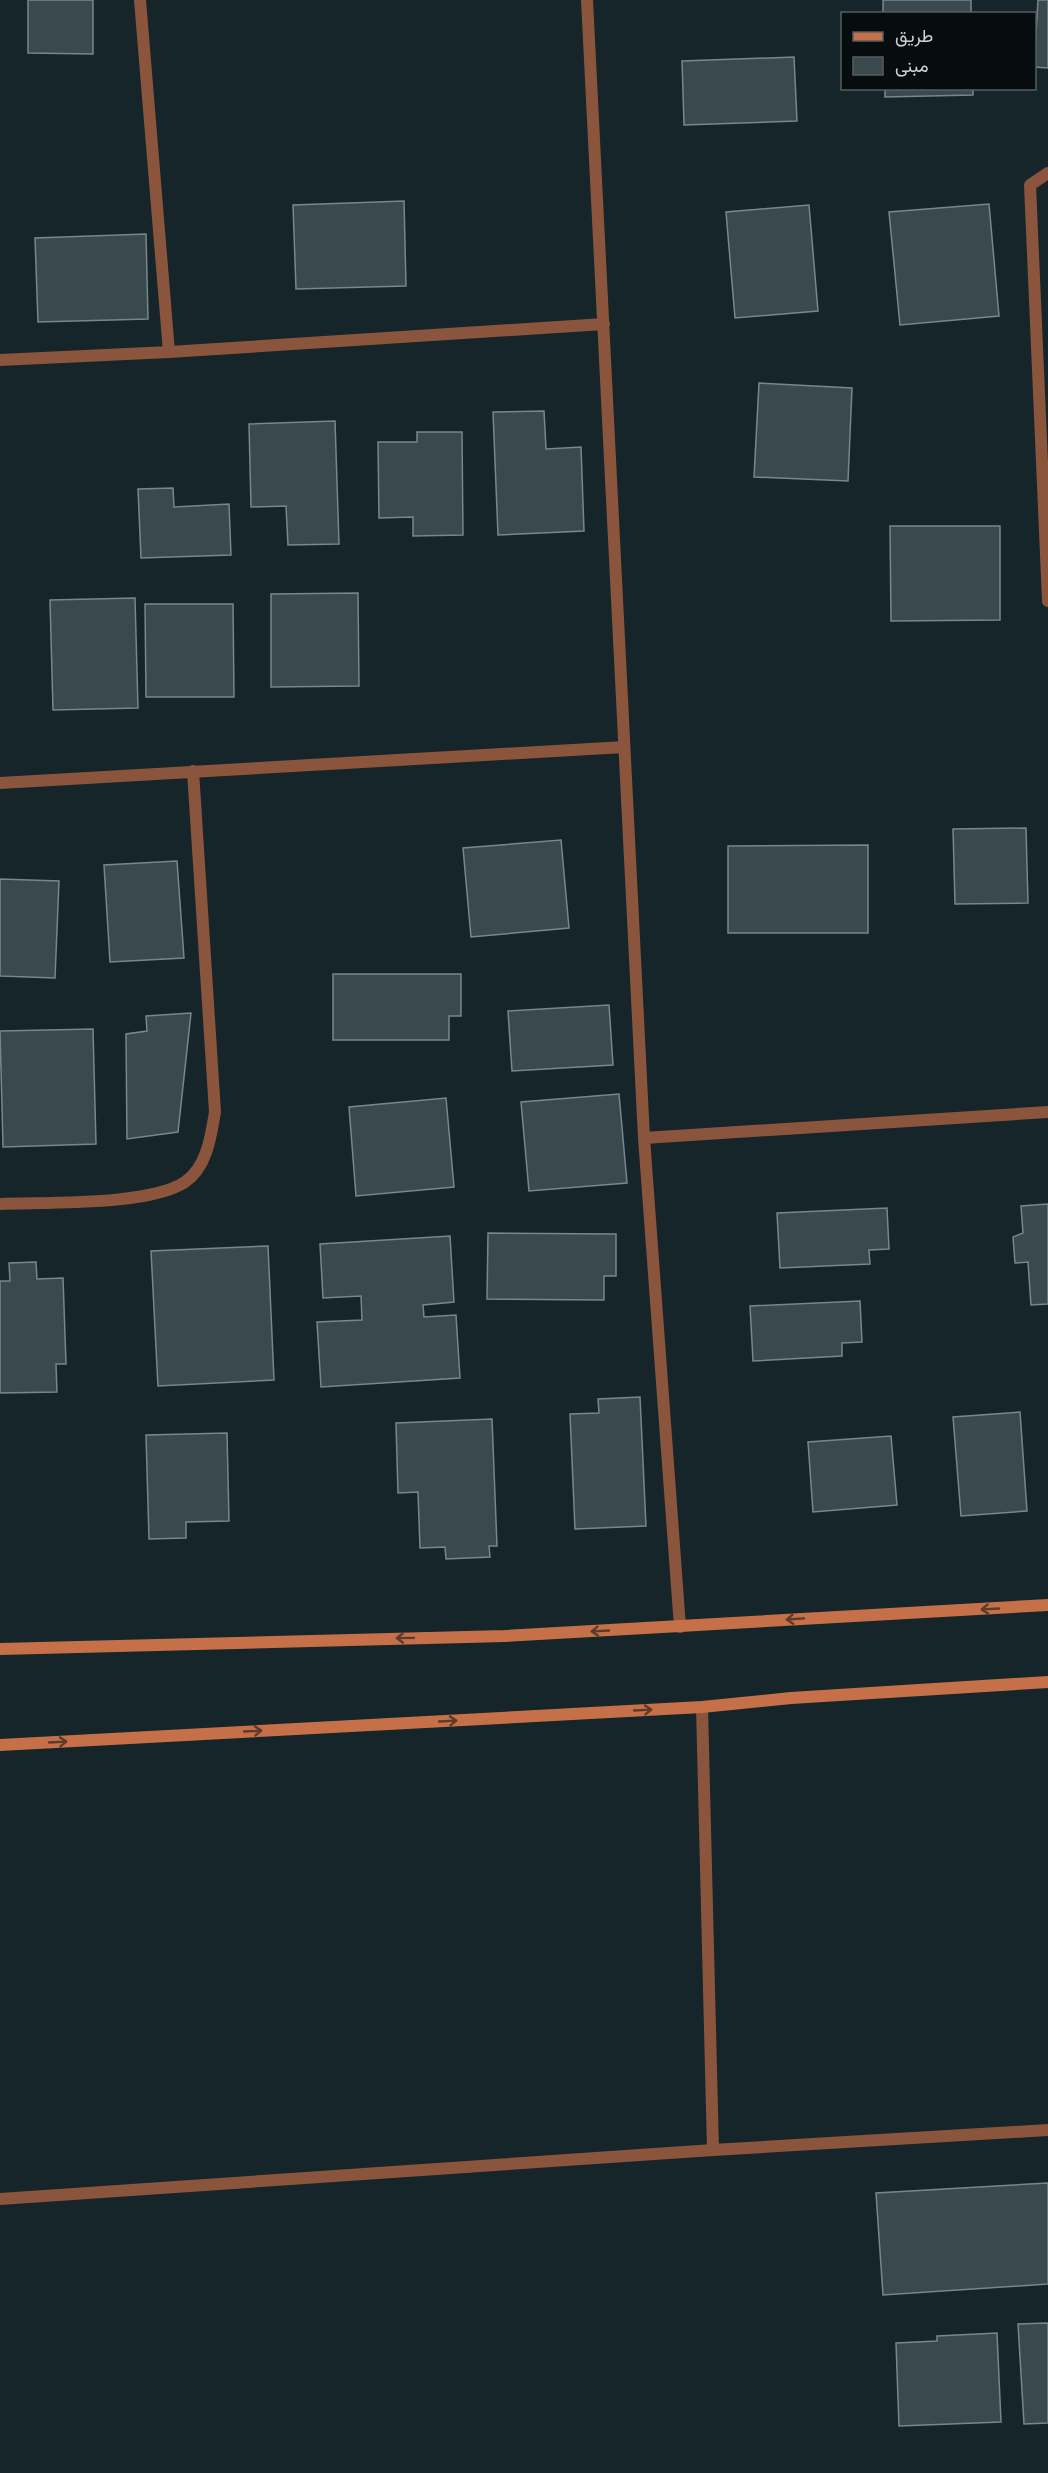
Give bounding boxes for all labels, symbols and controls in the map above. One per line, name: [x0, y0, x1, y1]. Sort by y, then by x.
legend: [841, 12, 1036, 90]
text: طريق: [895, 25, 933, 47]
text: مبنى: [895, 55, 929, 77]
one-way arrow: [980, 1603, 1000, 1614]
one-way arrow: [785, 1614, 805, 1625]
one-way arrow: [591, 1626, 611, 1637]
one-way arrow: [396, 1633, 416, 1644]
one-way arrow: [632, 1705, 652, 1716]
one-way arrow: [437, 1715, 457, 1726]
one-way arrow: [243, 1726, 263, 1737]
one-way arrow: [48, 1736, 68, 1747]

